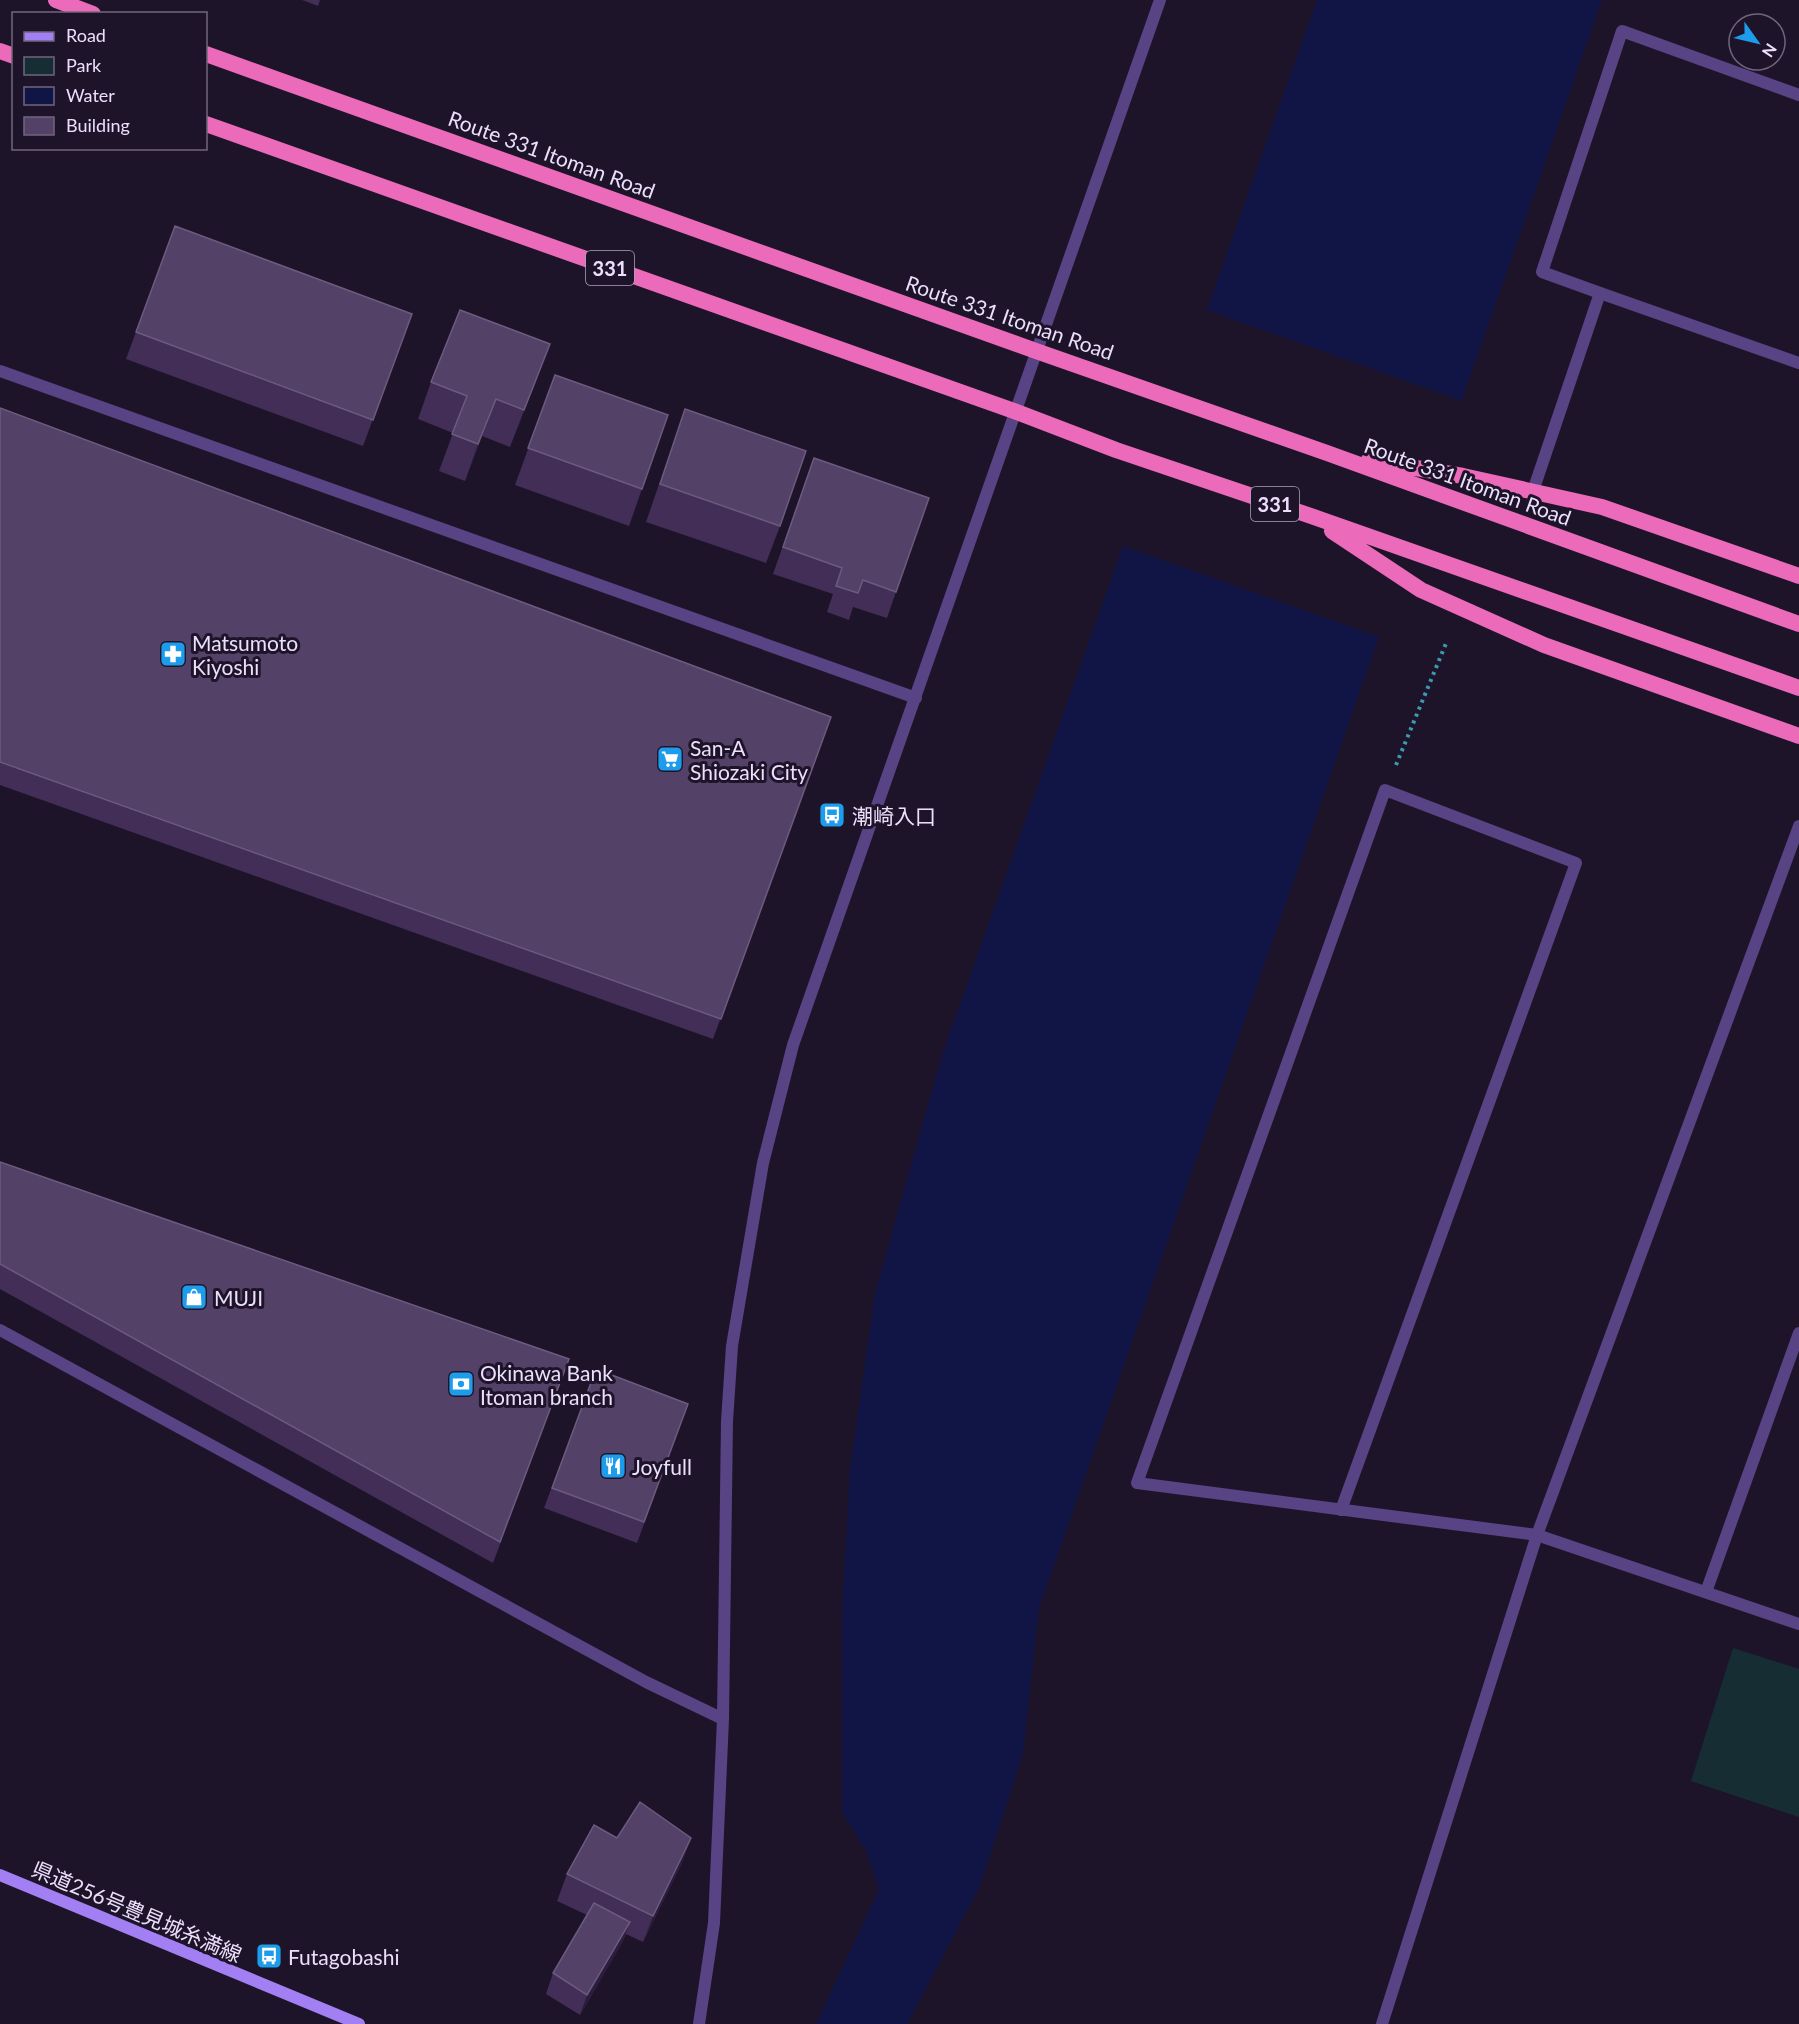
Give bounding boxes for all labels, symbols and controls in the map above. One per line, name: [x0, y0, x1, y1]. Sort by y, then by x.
legend: [12, 12, 207, 150]
north arrow: [1727, 12, 1787, 72]
text: Road: [66, 24, 106, 46]
text: N: [1759, 40, 1781, 61]
text: Park: [66, 54, 102, 76]
text: Water: [66, 84, 115, 106]
street label: Route 331 Itoman Road: [445, 105, 659, 203]
text: Building: [66, 114, 130, 136]
road number: 331: [586, 251, 634, 285]
street label: Route 331 Itoman Road: [903, 270, 1117, 364]
street label: Route 331 Itoman Road: [1361, 432, 1575, 530]
road number: 331: [1251, 487, 1299, 521]
place label: Matsumoto Kiyoshi: [192, 630, 298, 679]
pharmacy icon: Matsumoto Kiyoshi: [158, 639, 188, 669]
place label: San-A Shiozaki City: [690, 735, 808, 784]
supermarket icon: San-A Shiozaki City: [655, 744, 685, 774]
bus stop icon: 潮崎入口: [817, 800, 847, 830]
place label: 潮崎入口: [852, 803, 936, 828]
shop icon: MUJI: [179, 1282, 209, 1312]
place label: MUJI: [214, 1285, 263, 1310]
place label: Okinawa Bank Itoman branch: [480, 1360, 613, 1409]
bank icon: Okinawa Bank Itoman branch: [446, 1369, 476, 1399]
restaurant icon: Joyfull: [598, 1451, 628, 1481]
place label: Joyfull: [632, 1454, 692, 1479]
street label: 県道256号豊見城糸満線: [28, 1855, 246, 1967]
bus stop icon: Futagobashi: [254, 1941, 284, 1971]
place label: Futagobashi: [288, 1944, 399, 1969]

